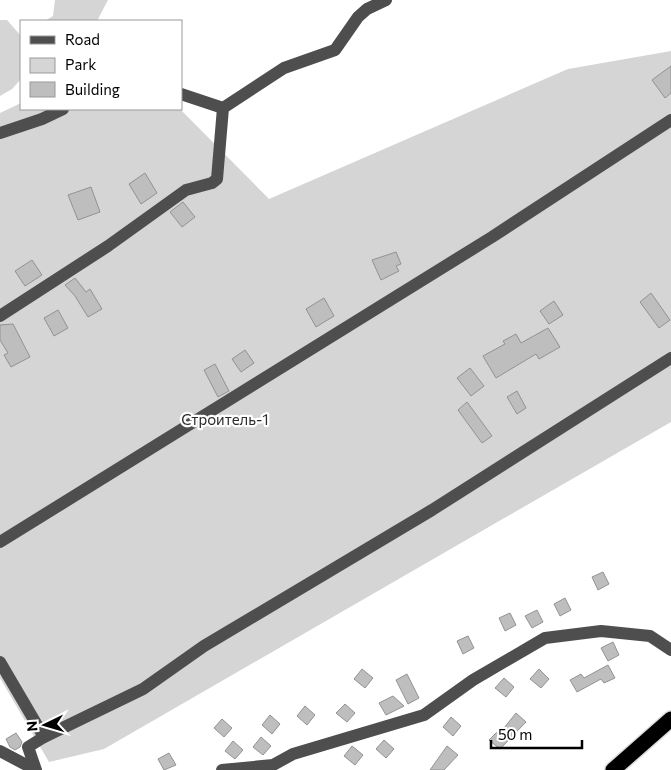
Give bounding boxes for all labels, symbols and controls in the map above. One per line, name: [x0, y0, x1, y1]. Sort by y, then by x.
legend: [20, 20, 182, 110]
text: Road: [65, 30, 100, 48]
text: Park: [65, 55, 96, 73]
text: Building: [65, 80, 120, 98]
park label: Строитель-1: [181, 410, 269, 428]
north arrow: [20, 700, 70, 750]
scale bar: [491, 718, 582, 750]
text: N: [23, 720, 40, 732]
text: 50 m: [498, 725, 532, 743]

